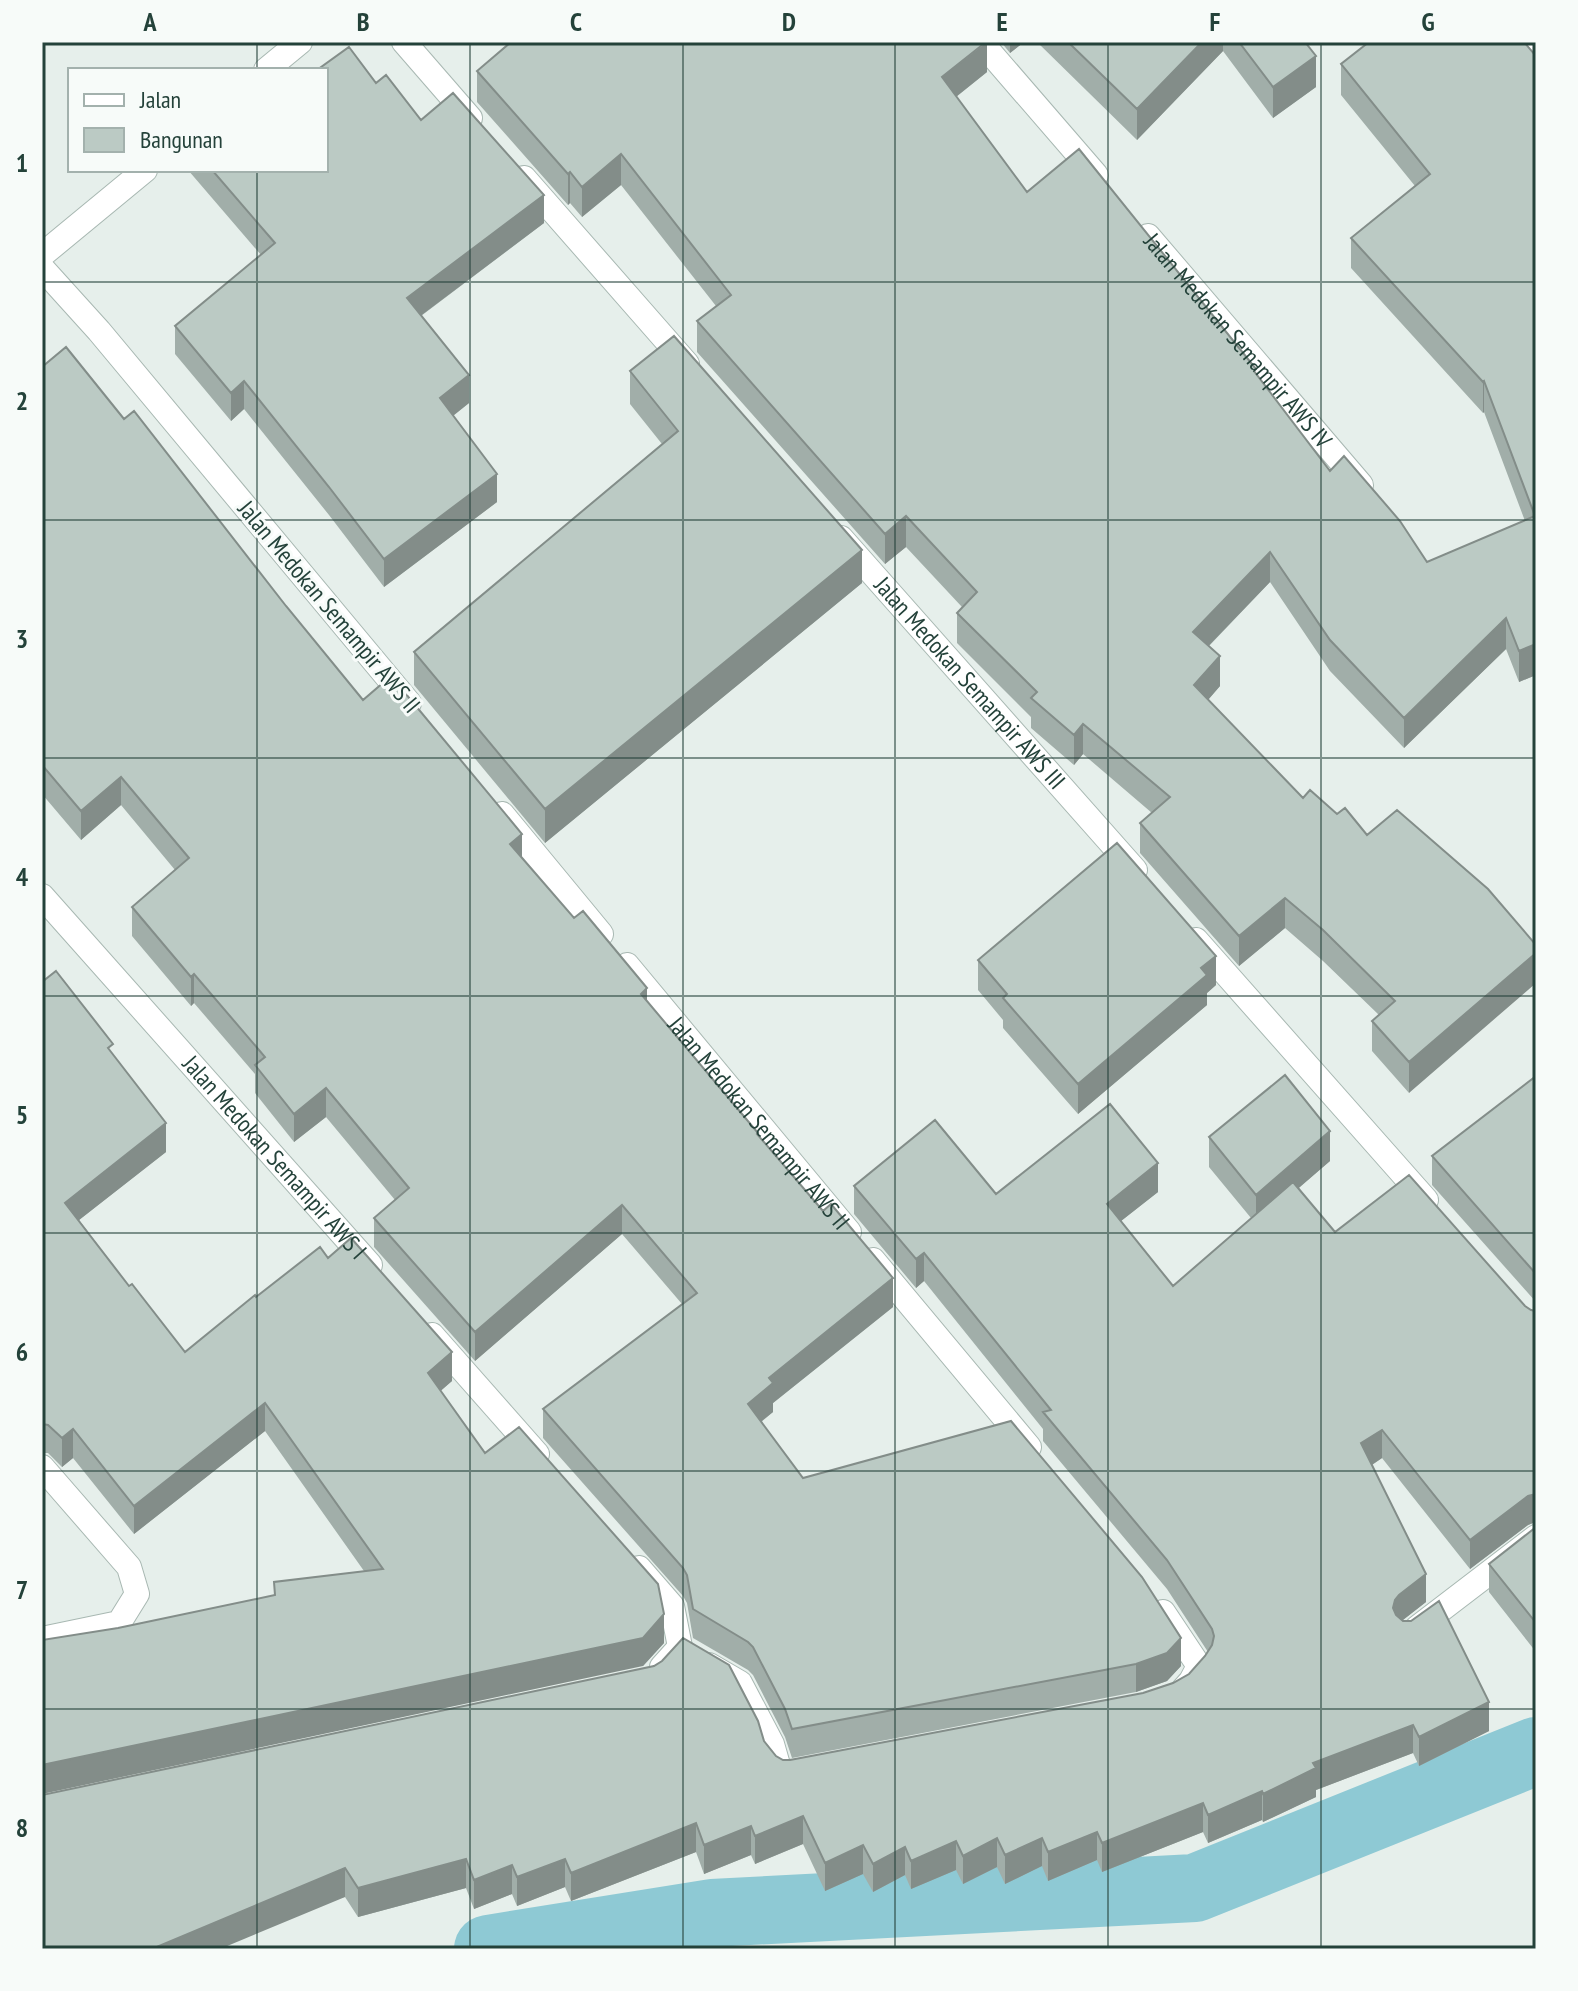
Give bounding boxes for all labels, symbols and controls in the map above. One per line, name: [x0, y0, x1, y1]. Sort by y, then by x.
text: A: [142, 5, 157, 38]
text: B: [357, 5, 370, 38]
text: C: [570, 5, 582, 38]
text: D: [782, 5, 796, 38]
text: E: [996, 5, 1008, 38]
text: F: [1210, 5, 1221, 38]
text: G: [1421, 5, 1435, 38]
legend: [68, 68, 328, 172]
text: Jalan: [139, 84, 181, 115]
text: Bangunan: [140, 124, 223, 155]
text: 1: [16, 146, 28, 179]
street label: Jalan Medokan Semampir AWS IV: [1137, 226, 1339, 455]
text: 2: [16, 384, 28, 417]
street label: Jalan Medokan Semampir AWS II: [231, 493, 427, 719]
street label: Jalan Medokan Semampir AWS III: [867, 569, 1072, 796]
text: 3: [16, 622, 28, 655]
text: 4: [16, 860, 29, 893]
street label: Jalan Medokan Semampir AWS II: [661, 1009, 857, 1236]
street label: Jalan Medokan Semampir AWS I: [175, 1048, 374, 1266]
text: 5: [16, 1098, 28, 1131]
text: 6: [16, 1335, 28, 1368]
text: 7: [16, 1573, 28, 1606]
text: 8: [16, 1811, 28, 1844]

